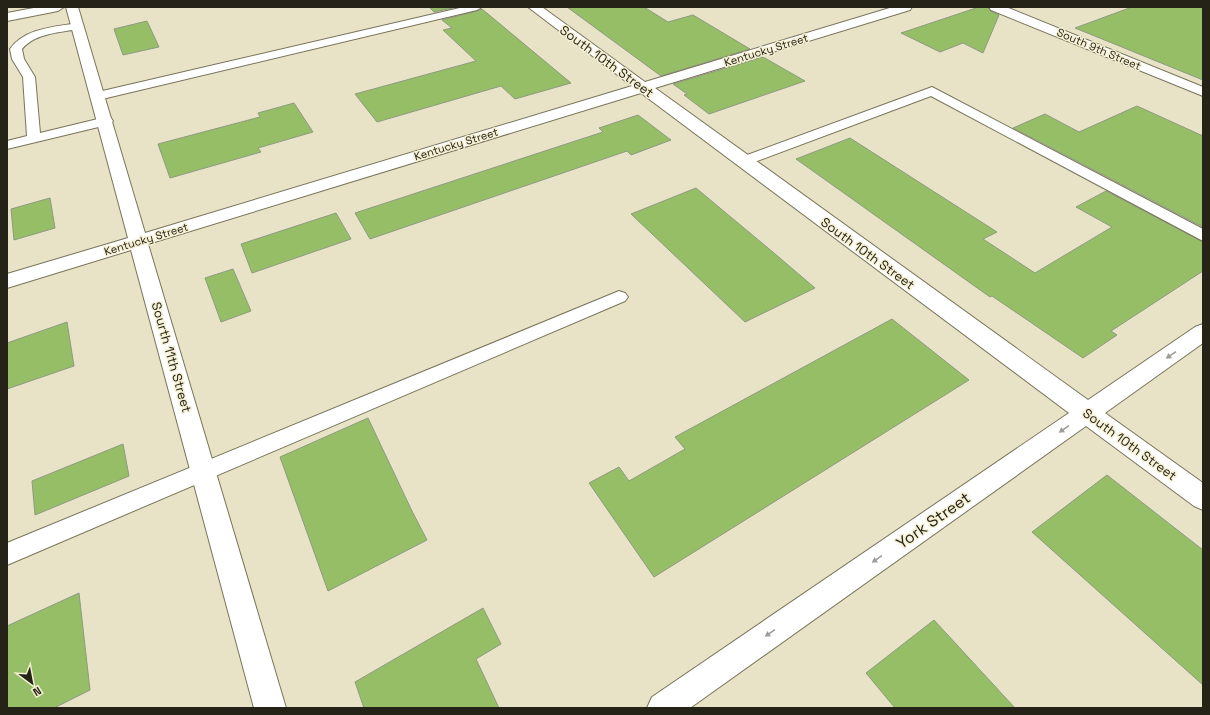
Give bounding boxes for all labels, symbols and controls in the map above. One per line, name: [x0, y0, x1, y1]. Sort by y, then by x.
street label: South 10th Street: [556, 22, 657, 101]
street label: South 9th Street: [1055, 25, 1143, 73]
street label: Kentucky Street: [722, 31, 810, 69]
street label: Kentucky Street: [412, 125, 500, 163]
street label: South 10th Street: [817, 214, 918, 293]
street label: Kentucky Street: [102, 220, 190, 258]
street label: Sourth 11th Street: [148, 300, 195, 414]
one-way arrow: [1166, 351, 1176, 359]
street label: South 10th Street: [1079, 405, 1180, 484]
one-way arrow: [1059, 425, 1069, 433]
street label: York Street: [892, 487, 975, 554]
one-way arrow: [872, 555, 882, 563]
one-way arrow: [765, 629, 775, 637]
north arrow: [12, 663, 52, 703]
text: N: [30, 684, 44, 699]

